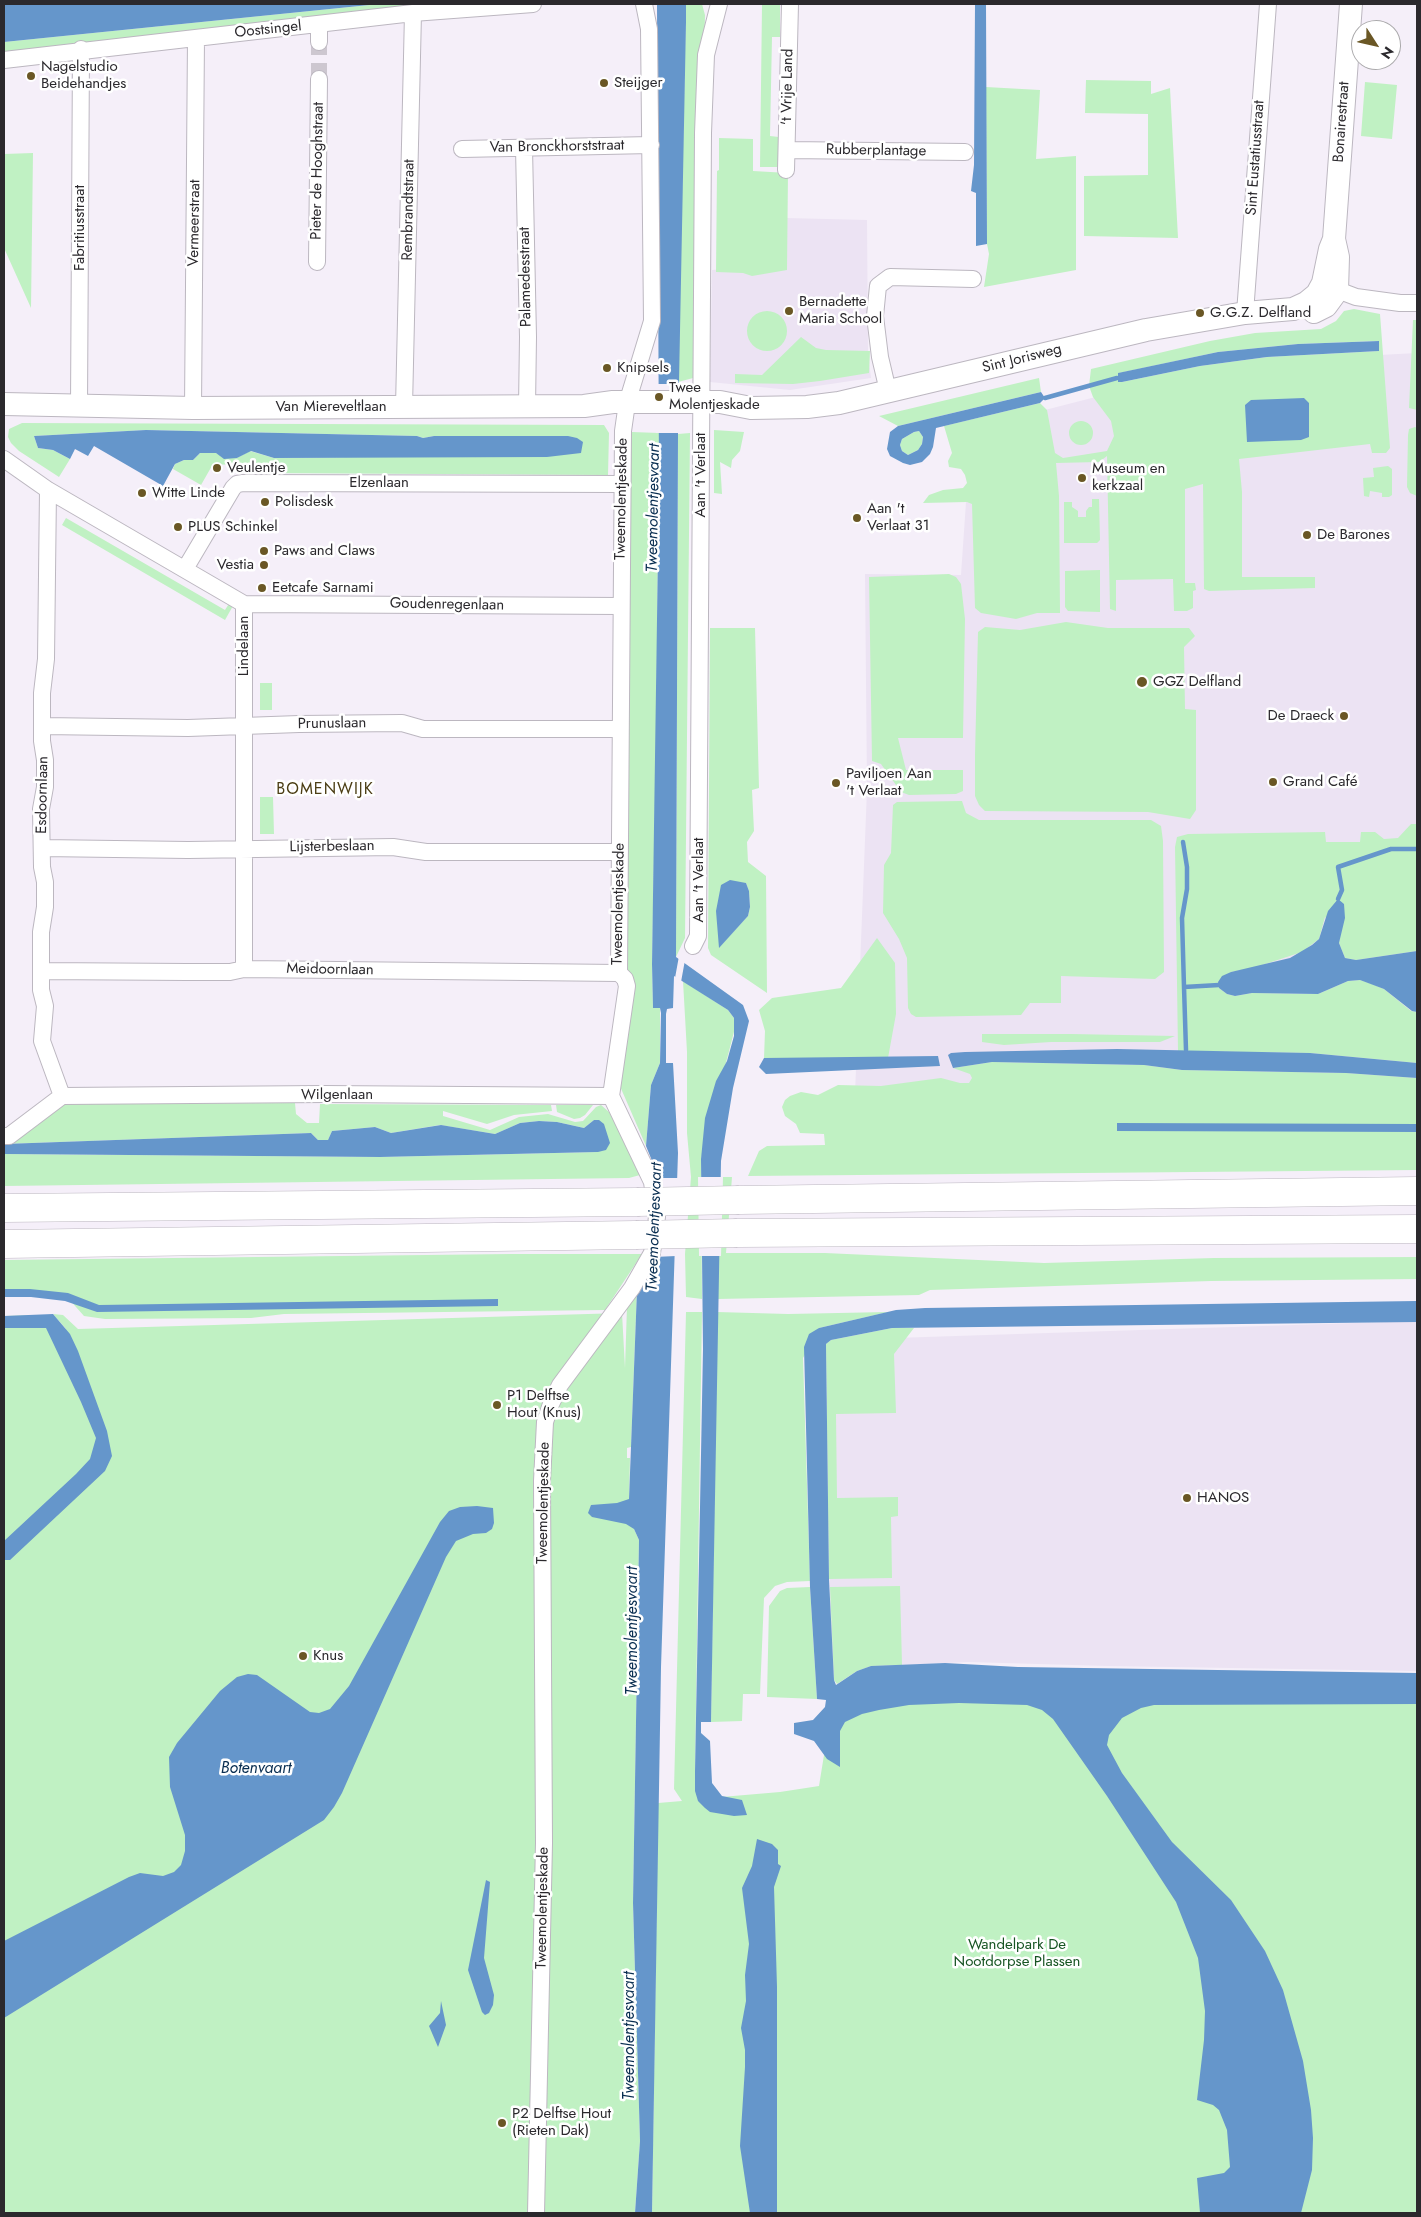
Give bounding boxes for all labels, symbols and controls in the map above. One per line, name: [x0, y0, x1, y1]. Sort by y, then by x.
street label: Oostsingel: [234, 18, 302, 42]
north arrow: [1351, 20, 1401, 70]
text: N: [1376, 43, 1399, 63]
street label: 't Vrije Land: [778, 49, 798, 125]
place label: Nagelstudio Beidehandjes: [41, 58, 126, 93]
marker: Nagelstudio Beidehandjes: [25, 70, 37, 82]
place label: Steijger: [614, 74, 663, 92]
marker: Steijger: [598, 77, 610, 89]
street label: Bonairestraat: [1330, 81, 1354, 163]
street label: Sint Eustatiusstraat: [1243, 100, 1269, 216]
street label: Pieter de Hooghstraat: [308, 102, 328, 240]
street label: Van Bronckhorststraat: [489, 137, 625, 157]
street label: Rubberplantage: [826, 141, 926, 161]
street label: Rembrandtstraat: [399, 159, 419, 261]
street label: Vermeerstraat: [185, 180, 205, 266]
street label: Fabritiusstraat: [71, 185, 89, 271]
street label: Palamedesstraat: [516, 227, 536, 327]
place label: Bernadette Maria School: [799, 293, 882, 328]
place label: G.G.Z. Delfland: [1210, 304, 1311, 322]
marker: Bernadette Maria School: [783, 305, 795, 317]
marker: G.G.Z. Delfland: [1194, 307, 1206, 319]
street label: Sint Jorisweg: [980, 340, 1064, 378]
place label: Knipsels: [617, 359, 669, 377]
marker: Knipsels: [601, 362, 613, 374]
place label: Twee Molentjeskade: [669, 379, 760, 414]
marker: Twee Molentjeskade: [653, 391, 665, 403]
street label: Van Miereveltlaan: [275, 398, 387, 416]
street label: Aan 't Verlaat: [692, 433, 710, 517]
street label: Tweemolentjeskade: [612, 438, 632, 560]
water label: Tweemolentjesvaart: [643, 443, 665, 573]
place label: Veulentje: [227, 459, 285, 477]
place label: Museum en kerkzaal: [1092, 460, 1165, 495]
marker: Veulentje: [211, 462, 223, 474]
marker: Museum en kerkzaal: [1076, 472, 1088, 484]
street label: Elzenlaan: [349, 474, 409, 492]
place label: Witte Linde: [152, 484, 225, 502]
marker: Witte Linde: [136, 487, 148, 499]
place label: Polisdesk: [275, 493, 333, 511]
marker: Polisdesk: [259, 496, 271, 508]
place label: Aan 't Verlaat 31: [867, 500, 929, 535]
marker: Aan 't Verlaat 31: [851, 512, 863, 524]
place label: PLUS Schinkel: [188, 518, 278, 536]
marker: PLUS Schinkel: [172, 521, 184, 533]
place label: De Barones: [1317, 526, 1390, 544]
marker: De Barones: [1301, 529, 1313, 541]
place label: Paws and Claws: [274, 542, 375, 560]
marker: Paws and Claws: [258, 545, 270, 557]
place label: Vestia: [217, 556, 254, 574]
marker: Vestia: [258, 559, 270, 571]
place label: Eetcafe Sarnami: [272, 579, 374, 597]
marker: Eetcafe Sarnami: [256, 582, 268, 594]
street label: Goudenregenlaan: [390, 595, 504, 615]
street label: Lindelaan: [235, 616, 253, 676]
place label: GGZ Delfland: [1153, 673, 1241, 691]
marker: GGZ Delfland: [1135, 675, 1149, 689]
place label: De Draeck: [1268, 707, 1334, 725]
marker: De Draeck: [1338, 710, 1350, 722]
street label: Prunuslaan: [298, 714, 366, 734]
street label: Esdoornlaan: [33, 756, 53, 834]
place label: Paviljoen Aan 't Verlaat: [846, 765, 932, 800]
place label: Grand Café: [1283, 773, 1357, 791]
marker: Grand Café: [1267, 776, 1279, 788]
marker: Paviljoen Aan 't Verlaat: [830, 777, 842, 789]
district label: BOMENWIJK: [275, 780, 375, 800]
street label: Lijsterbeslaan: [289, 837, 375, 857]
street label: Aan 't Verlaat: [690, 838, 708, 922]
street label: Tweemolentjeskade: [609, 843, 629, 965]
street label: Meidoornlaan: [286, 960, 374, 980]
street label: Wilgenlaan: [301, 1086, 373, 1104]
water label: Tweemolentjesvaart: [643, 1162, 667, 1292]
place label: P1 Delftse Hout (Knus): [507, 1387, 581, 1422]
marker: P1 Delftse Hout (Knus): [491, 1399, 503, 1411]
street label: Tweemolentjeskade: [534, 1442, 554, 1564]
place label: HANOS: [1197, 1489, 1249, 1507]
marker: HANOS: [1181, 1492, 1193, 1504]
water label: Tweemolentjesvaart: [623, 1567, 643, 1695]
place label: Knus: [313, 1647, 343, 1665]
marker: Knus: [297, 1650, 309, 1662]
water label: Botenvaart: [221, 1759, 291, 1779]
street label: Tweemolentjeskade: [533, 1847, 553, 1969]
park label: Wandelpark De Nootdorpse Plassen: [954, 1936, 1080, 1971]
water label: Tweemolentjesvaart: [620, 1972, 640, 2100]
place label: P2 Delftse Hout (Rieten Dak): [512, 2105, 611, 2140]
marker: P2 Delftse Hout (Rieten Dak): [496, 2117, 508, 2129]

